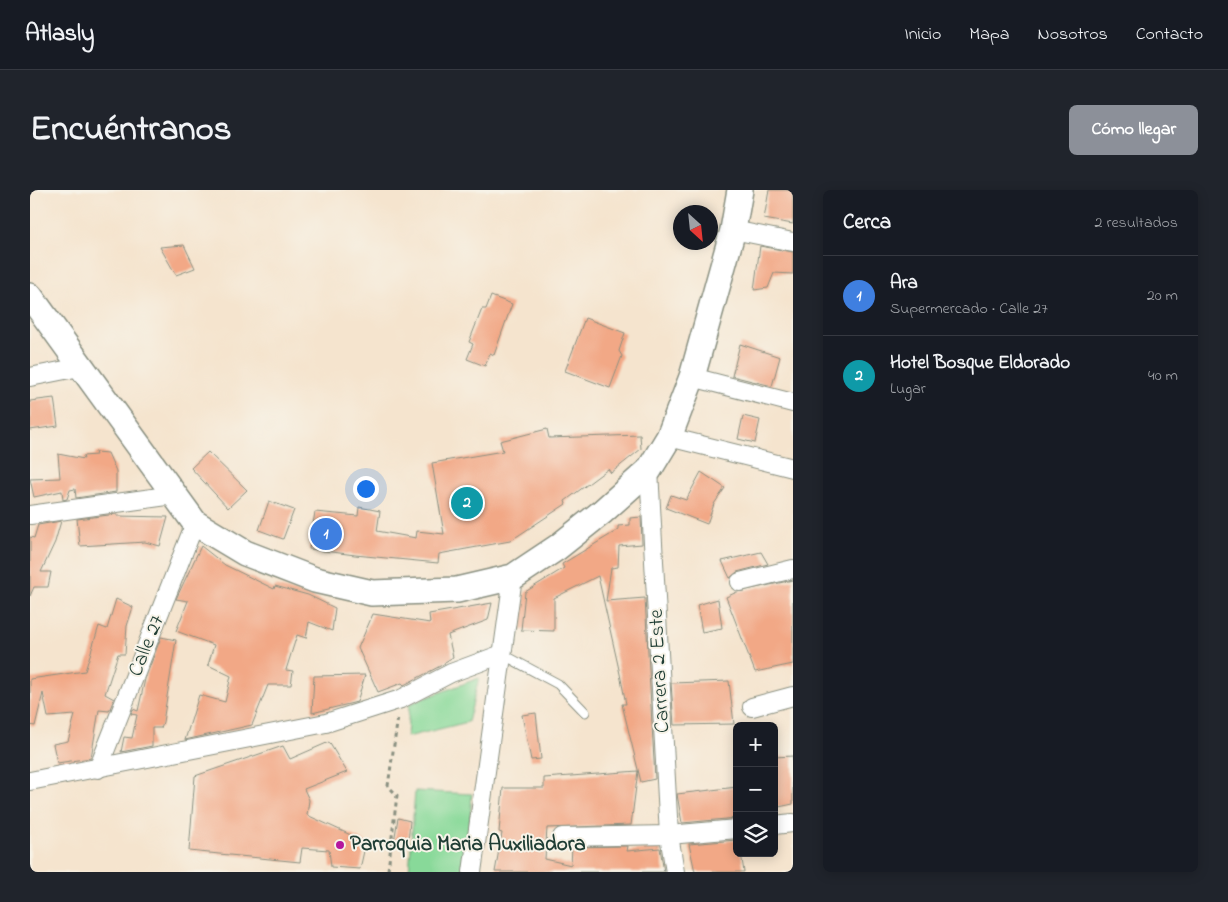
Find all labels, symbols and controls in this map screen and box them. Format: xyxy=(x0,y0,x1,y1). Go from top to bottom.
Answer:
text: Atlasly xyxy=(25,17,94,52)
text: Inicio xyxy=(904,22,941,48)
text: Mapa xyxy=(969,22,1010,48)
text: Nosotros xyxy=(1038,22,1108,48)
text: Contacto xyxy=(1136,22,1203,48)
text: Encuéntranos xyxy=(30,105,232,156)
button: Cómo llegar xyxy=(1069,105,1198,155)
north arrow xyxy=(673,205,718,250)
text: Cerca xyxy=(843,208,891,238)
text: 2 resultados xyxy=(1095,211,1178,235)
text: Ara xyxy=(890,270,918,297)
text: 1 xyxy=(856,284,862,308)
text: 20 m xyxy=(1147,284,1178,308)
text: Supermercado · Calle 27 xyxy=(890,297,1048,321)
text: Hotel Bosque Eldorado xyxy=(890,350,1070,377)
text: 2 xyxy=(855,364,863,388)
text: 40 m xyxy=(1148,364,1178,388)
text: Lugar xyxy=(890,377,926,401)
your location xyxy=(353,476,379,502)
pin: 2 xyxy=(451,484,483,522)
pin: 1 xyxy=(310,515,342,553)
street label: Carrera 2 Este xyxy=(642,608,678,734)
street label: Calle 27 xyxy=(121,611,173,681)
map controls xyxy=(733,722,778,857)
button: + xyxy=(733,722,778,767)
button: − xyxy=(733,767,778,812)
button: layers xyxy=(733,812,778,857)
place label: Parroquia Maria Auxiliadora xyxy=(350,830,586,860)
marker: Parroquia Maria Auxiliadora xyxy=(334,839,346,851)

